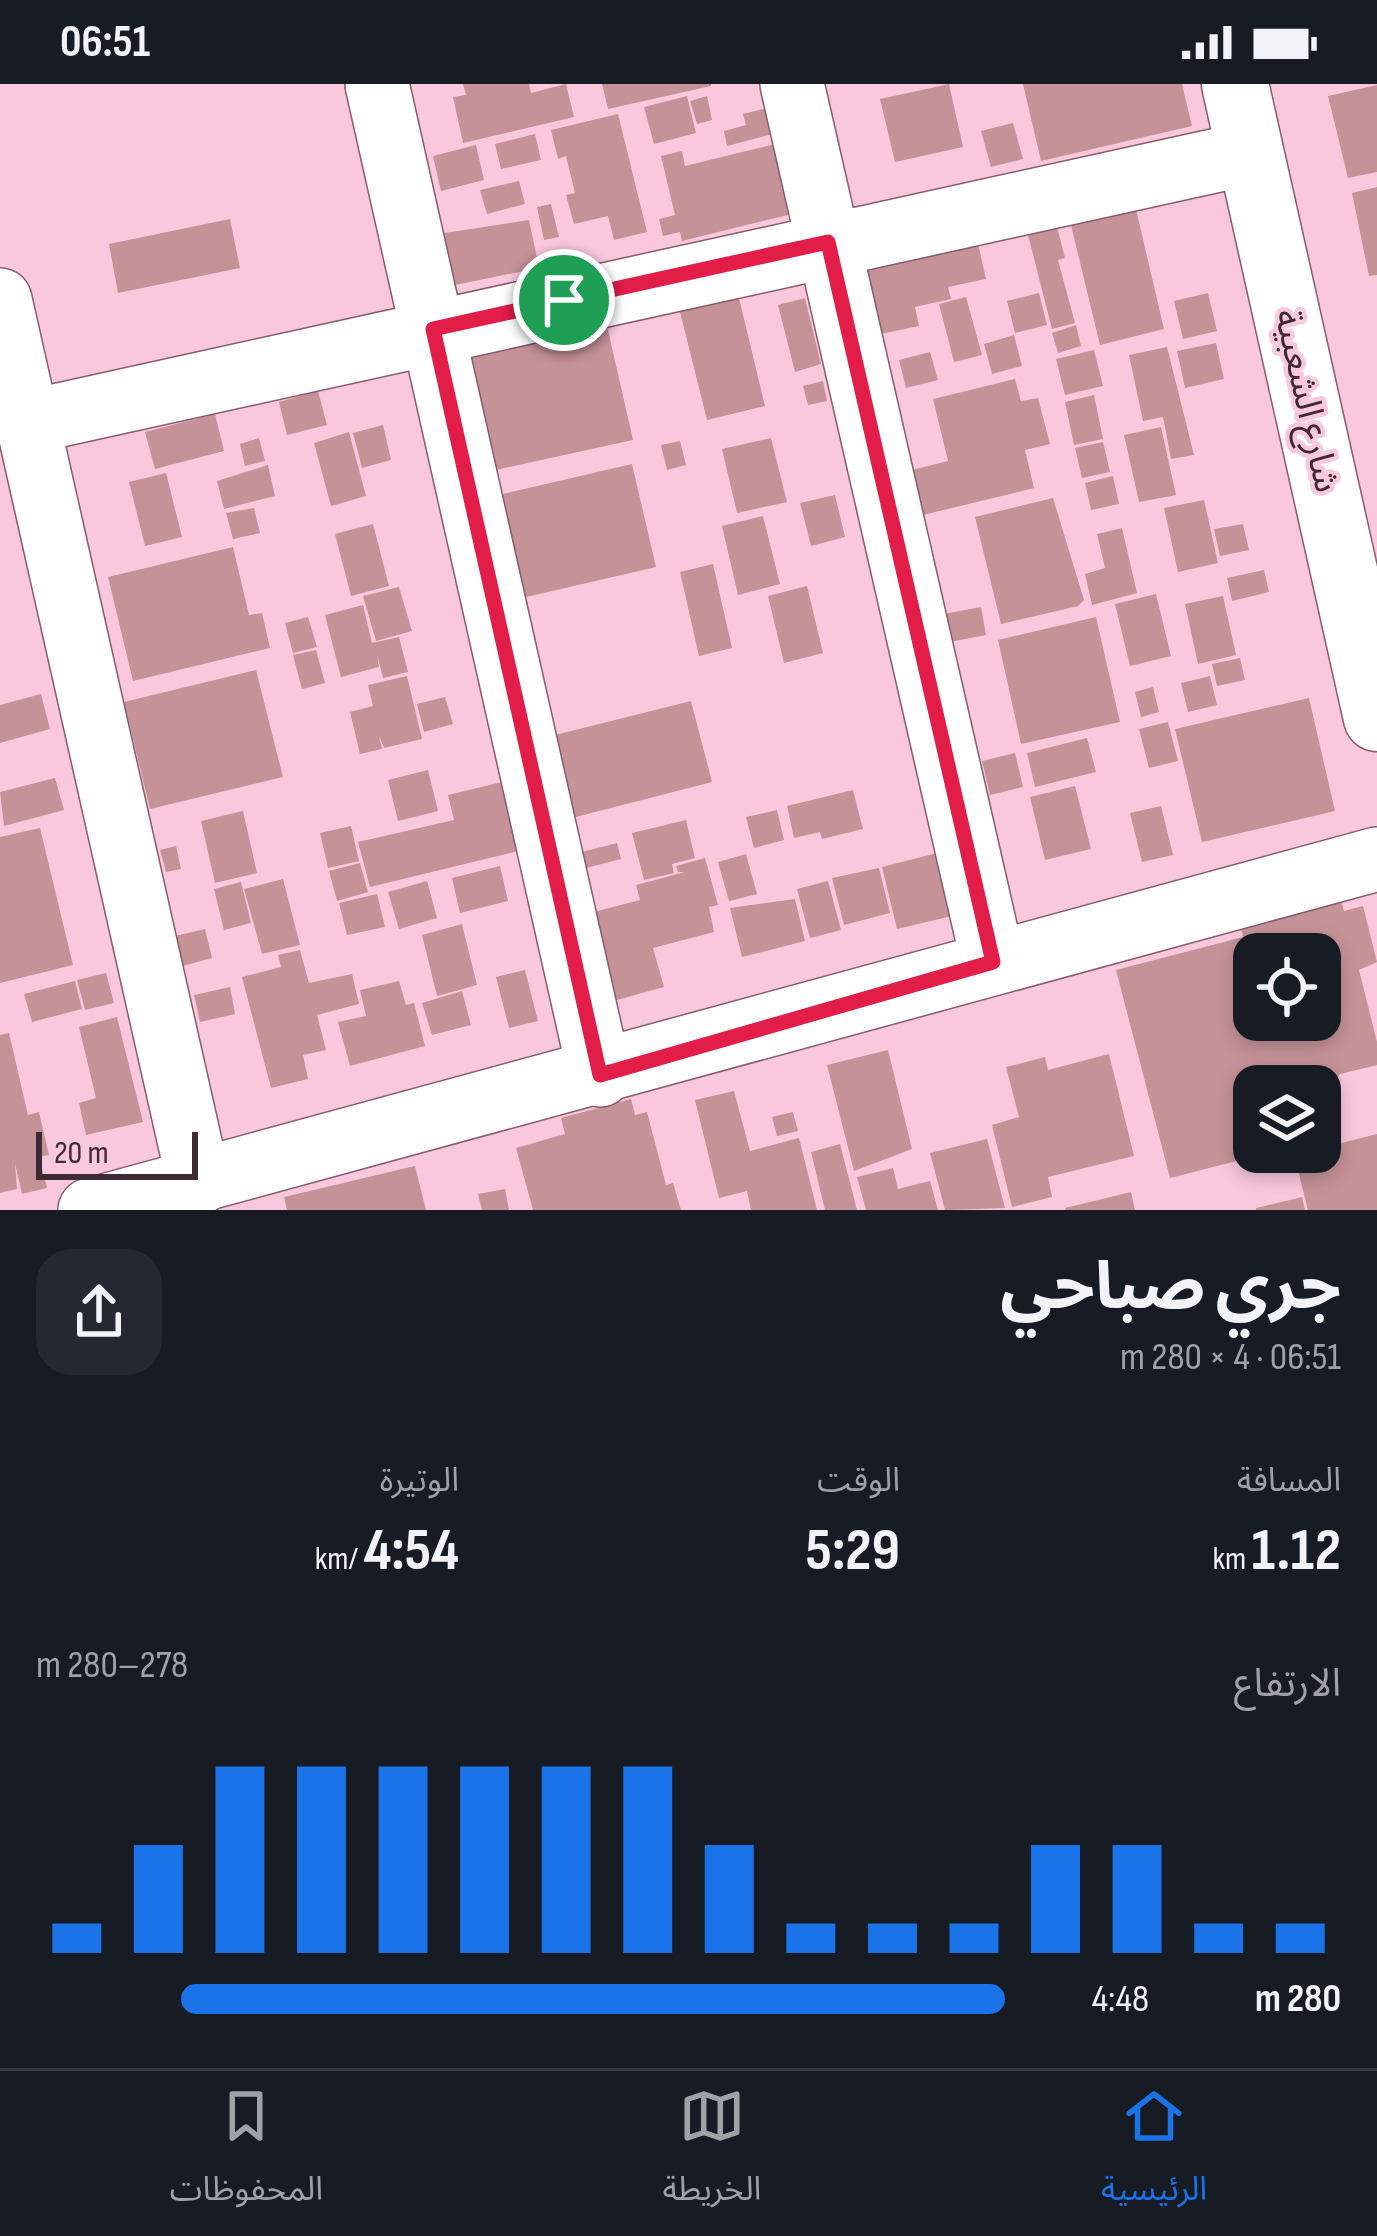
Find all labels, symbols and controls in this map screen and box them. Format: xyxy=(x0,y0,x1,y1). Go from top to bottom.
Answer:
text: 06:51 xyxy=(60,15,150,70)
pin xyxy=(513,249,615,351)
icon: arrive xyxy=(531,267,597,333)
street label: شارع الشعبية xyxy=(1261,305,1348,497)
map controls xyxy=(1233,933,1341,1173)
button: locate xyxy=(1233,933,1341,1041)
button: layers xyxy=(1233,1065,1341,1173)
scale bar xyxy=(36,1126,198,1179)
text: 20 m xyxy=(54,1133,109,1173)
button: share xyxy=(36,1249,162,1375)
text: جري صباحي xyxy=(1000,1249,1341,1328)
text: 06:51 · 4 × 280 m xyxy=(1120,1334,1341,1381)
text: الوتيرة xyxy=(380,1461,459,1501)
text: الوقت xyxy=(817,1461,900,1501)
text: المسافة xyxy=(1237,1461,1341,1501)
text: 4:54 xyxy=(363,1515,459,1587)
text: 5:29 xyxy=(806,1515,900,1587)
text: 1.12 xyxy=(1251,1515,1341,1587)
text: /km xyxy=(315,1539,363,1579)
text: km xyxy=(1212,1539,1251,1579)
text: 278–280 m xyxy=(36,1642,188,1689)
text: الارتفاع xyxy=(1234,1661,1341,1708)
text: 4:48 xyxy=(1092,1976,1149,2023)
text: 280 m xyxy=(1255,1976,1341,2023)
tab: المحفوظات xyxy=(170,2083,323,2224)
tab: الخريطة xyxy=(663,2083,761,2224)
tab: الرئيسية xyxy=(1101,2083,1207,2224)

